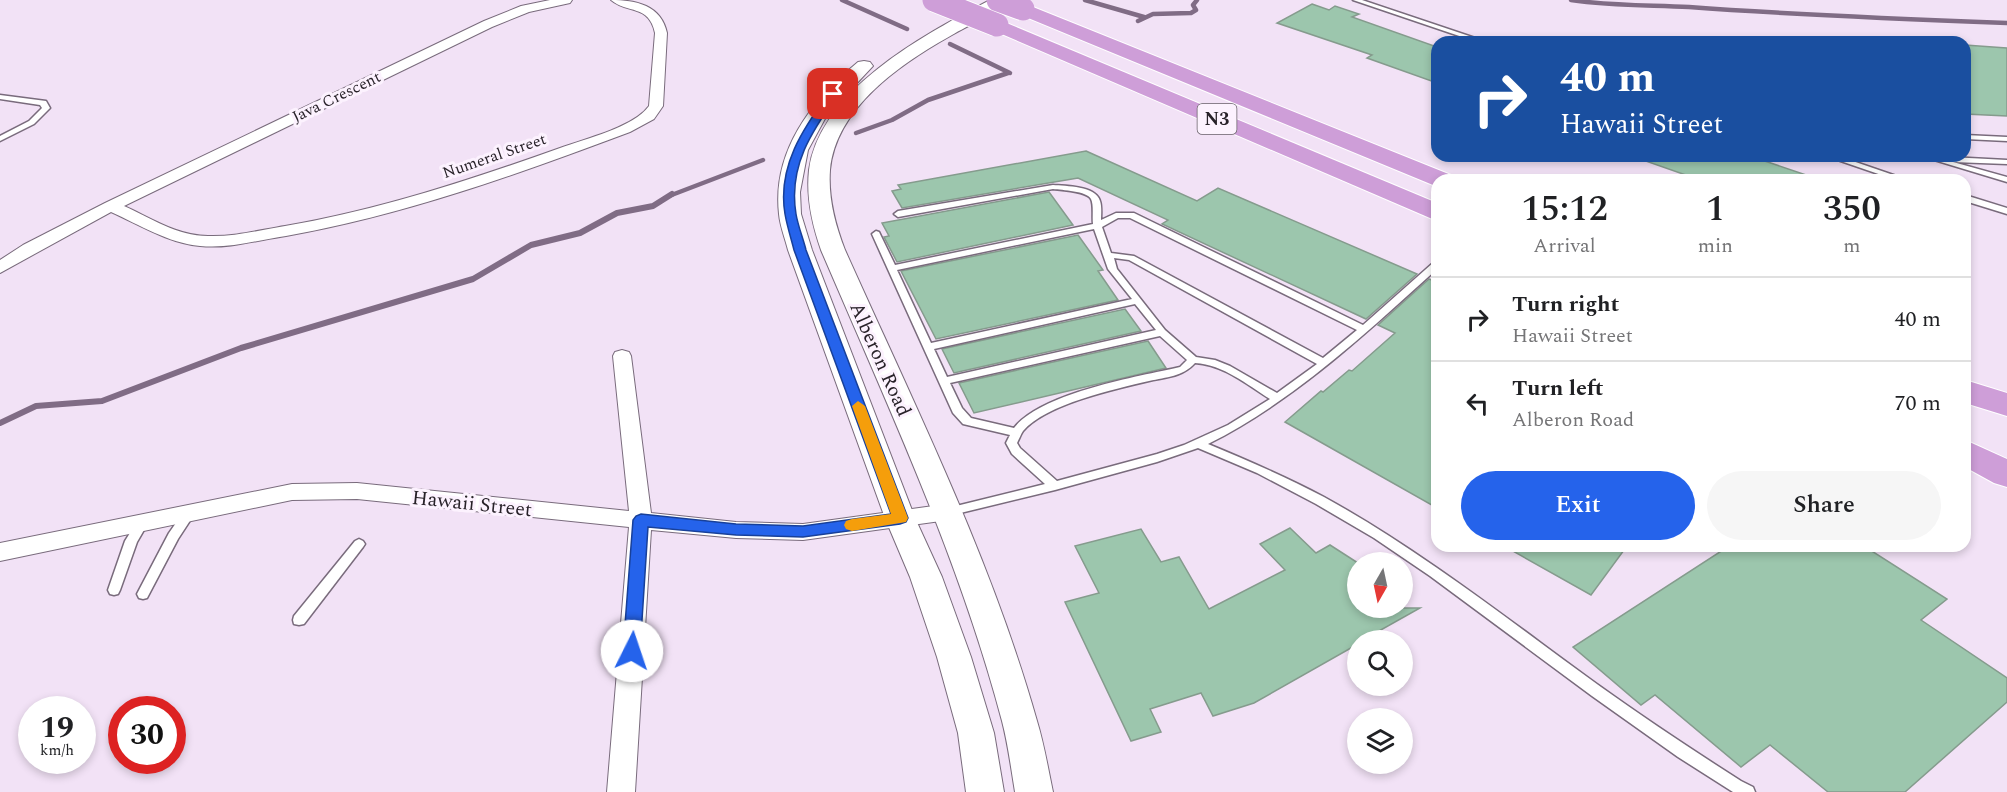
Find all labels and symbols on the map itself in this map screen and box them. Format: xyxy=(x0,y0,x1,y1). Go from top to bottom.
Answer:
street label: Java Crescent xyxy=(288,65,385,129)
pin xyxy=(807,68,858,119)
road number: N3 xyxy=(1198,104,1236,134)
street label: Numeral Street xyxy=(439,127,550,185)
street label: Alberon Road xyxy=(842,298,919,421)
street label: Hawaii Street xyxy=(410,483,534,525)
north arrow xyxy=(1347,552,1413,618)
position arrow xyxy=(600,619,664,683)
speed limit sign: 30 xyxy=(108,696,186,774)

